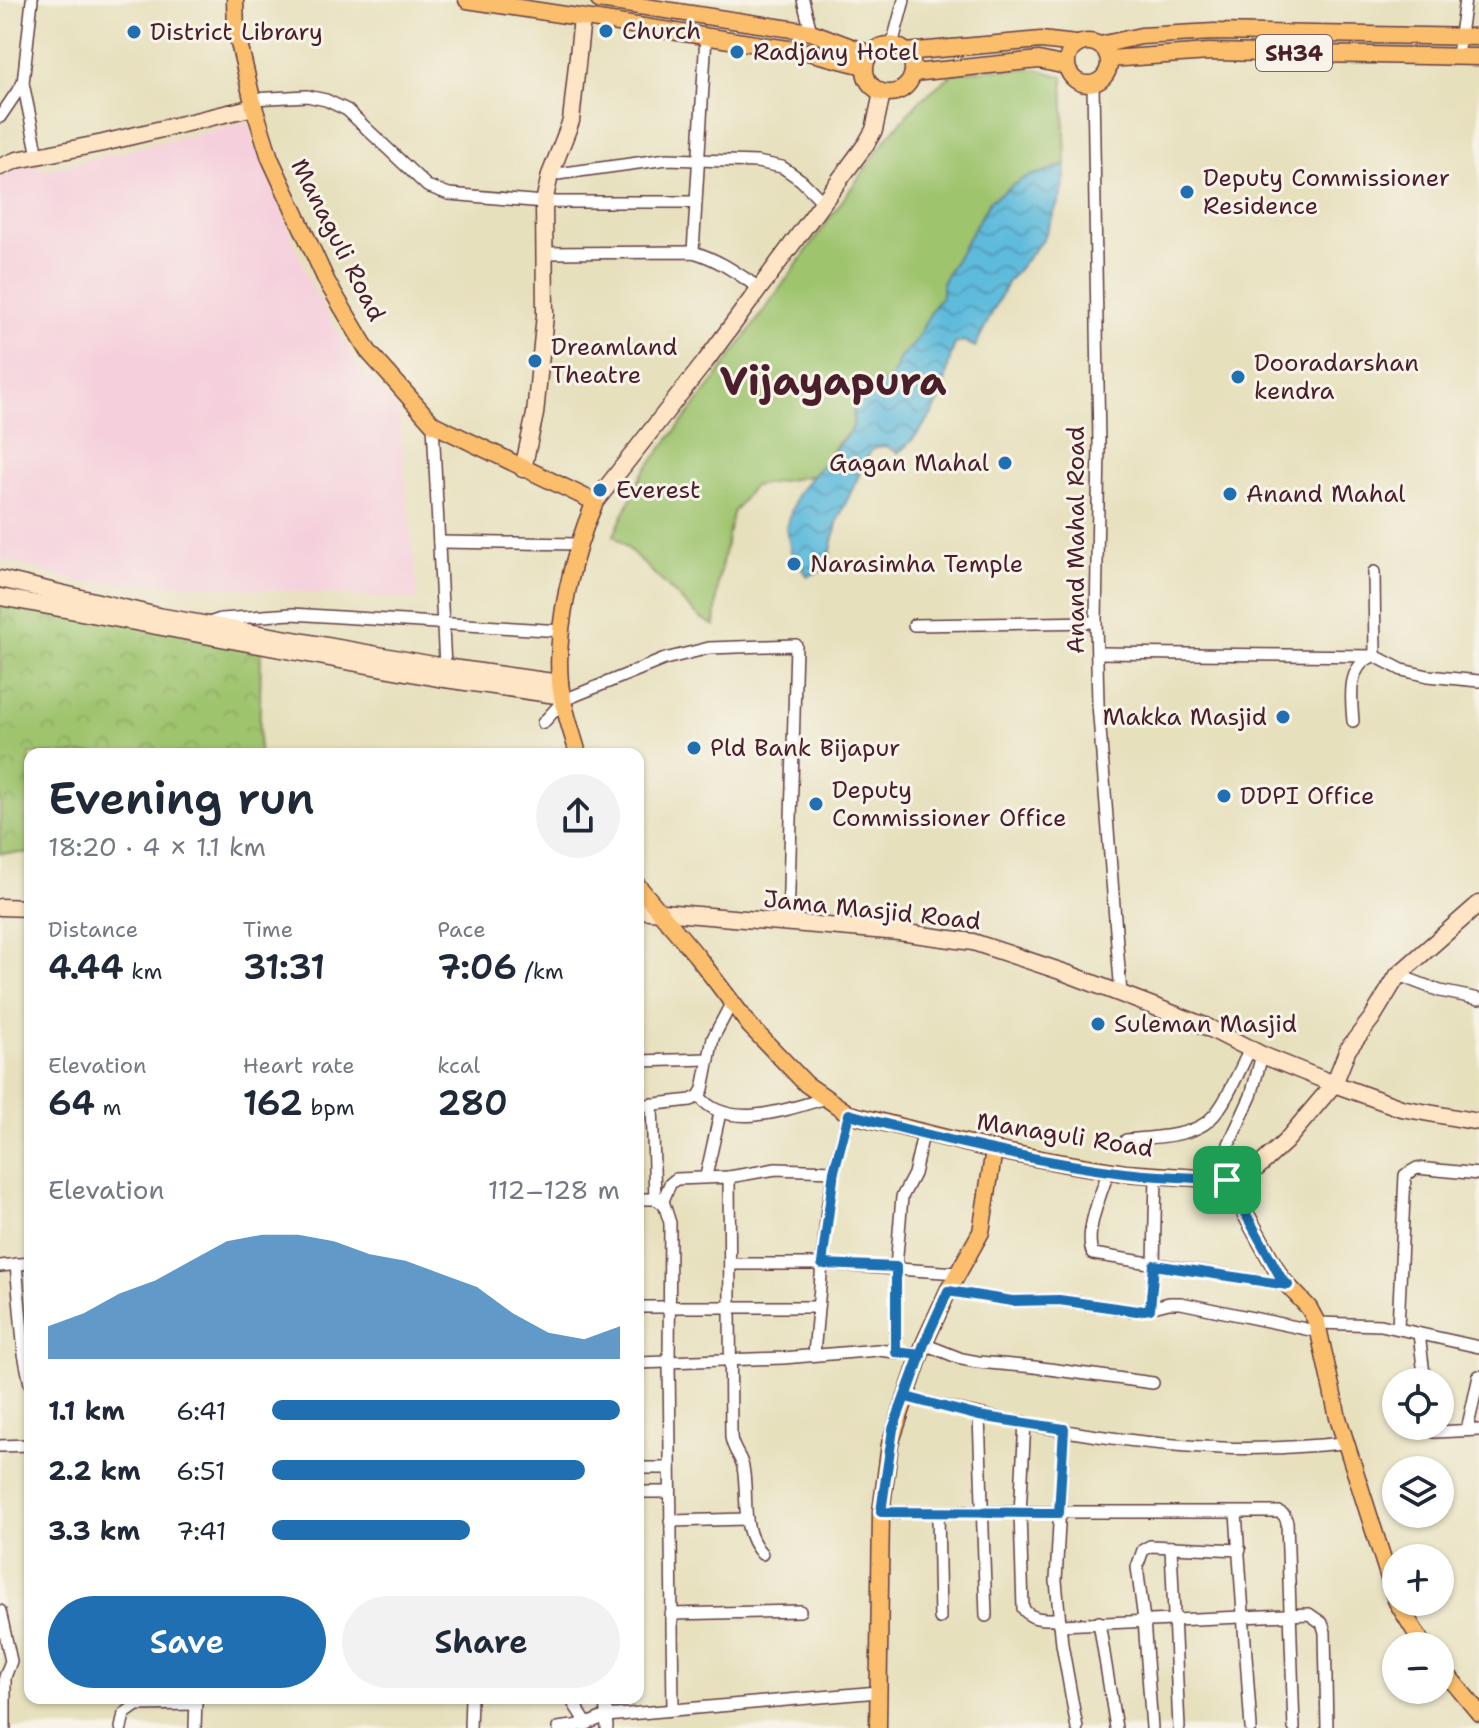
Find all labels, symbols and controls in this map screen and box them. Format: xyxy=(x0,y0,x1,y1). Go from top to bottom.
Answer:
place label: Church xyxy=(622,15,701,47)
place label: District Library xyxy=(150,16,323,48)
marker: Church xyxy=(597,22,615,40)
marker: District Library xyxy=(125,23,143,41)
road number: SH34 xyxy=(1256,35,1332,71)
place label: Radjany Hotel xyxy=(753,36,920,68)
marker: Radjany Hotel xyxy=(728,43,746,61)
street label: Managuli Road xyxy=(283,153,393,327)
place label: Deputy Commissioner Residence xyxy=(1203,162,1450,222)
marker: Deputy Commissioner Residence xyxy=(1178,183,1196,201)
place label: Dreamland Theatre xyxy=(551,331,678,391)
place label: Dooradarshan kendra xyxy=(1254,347,1419,407)
marker: Dreamland Theatre xyxy=(526,352,544,370)
district label: Vijayapura xyxy=(719,354,947,408)
marker: Dooradarshan kendra xyxy=(1229,368,1247,386)
street label: Anand Mahal Road xyxy=(1060,426,1092,654)
place label: Gagan Mahal xyxy=(829,447,990,479)
marker: Gagan Mahal xyxy=(996,454,1014,472)
place label: Everest xyxy=(616,474,701,506)
place label: Anand Mahal xyxy=(1246,478,1406,510)
marker: Everest xyxy=(591,481,609,499)
marker: Anand Mahal xyxy=(1221,485,1239,503)
place label: Narasimha Temple xyxy=(810,548,1023,580)
marker: Narasimha Temple xyxy=(785,555,803,573)
place label: Makka Masjid xyxy=(1102,701,1267,733)
marker: Makka Masjid xyxy=(1274,708,1292,726)
place label: Pld Bank Bijapur xyxy=(710,732,900,764)
marker: Pld Bank Bijapur xyxy=(685,739,703,757)
text: Evening run xyxy=(48,769,315,828)
button: share xyxy=(536,774,620,858)
place label: Deputy Commissioner Office xyxy=(832,774,1067,834)
place label: DDPI Office xyxy=(1240,780,1375,812)
marker: DDPI Office xyxy=(1215,787,1233,805)
marker: Deputy Commissioner Office xyxy=(807,795,825,813)
text: 18:20 · 4 × 1.1 km xyxy=(48,829,266,864)
street label: Jama Masjid Road xyxy=(762,883,982,937)
text: Distance xyxy=(48,915,138,944)
text: Time xyxy=(243,915,293,944)
text: Pace xyxy=(437,915,486,944)
text: 4.44 xyxy=(48,944,124,990)
text: 31:31 xyxy=(243,944,325,990)
text: 7:06 xyxy=(437,944,517,990)
text: km xyxy=(124,957,162,986)
text: /km xyxy=(517,957,564,986)
place label: Suleman Masjid xyxy=(1114,1008,1297,1040)
marker: Suleman Masjid xyxy=(1089,1015,1107,1033)
text: Elevation xyxy=(48,1051,146,1080)
text: Heart rate xyxy=(243,1051,355,1080)
text: kcal xyxy=(437,1051,480,1080)
text: 64 xyxy=(48,1080,95,1126)
text: 162 xyxy=(243,1080,303,1126)
text: 280 xyxy=(437,1080,508,1126)
text: m xyxy=(95,1093,122,1122)
text: bpm xyxy=(303,1093,355,1122)
street label: Managuli Road xyxy=(975,1105,1155,1165)
pin xyxy=(1193,1146,1261,1214)
icon: arrive xyxy=(1205,1158,1249,1202)
text: Elevation xyxy=(48,1172,164,1207)
text: 112–128 m xyxy=(488,1172,620,1207)
map controls xyxy=(1382,1368,1454,1704)
button: locate xyxy=(1382,1368,1454,1440)
text: 1.1 km xyxy=(48,1393,125,1428)
text: 6:41 xyxy=(176,1393,227,1428)
text: 2.2 km xyxy=(48,1453,141,1488)
text: 6:51 xyxy=(176,1453,226,1488)
button: layers xyxy=(1382,1456,1454,1528)
text: 3.3 km xyxy=(48,1513,140,1548)
text: 7:41 xyxy=(176,1513,227,1548)
button: + xyxy=(1382,1544,1454,1616)
button: Save xyxy=(48,1596,326,1688)
button: Share xyxy=(342,1596,620,1688)
button: − xyxy=(1382,1632,1454,1704)

